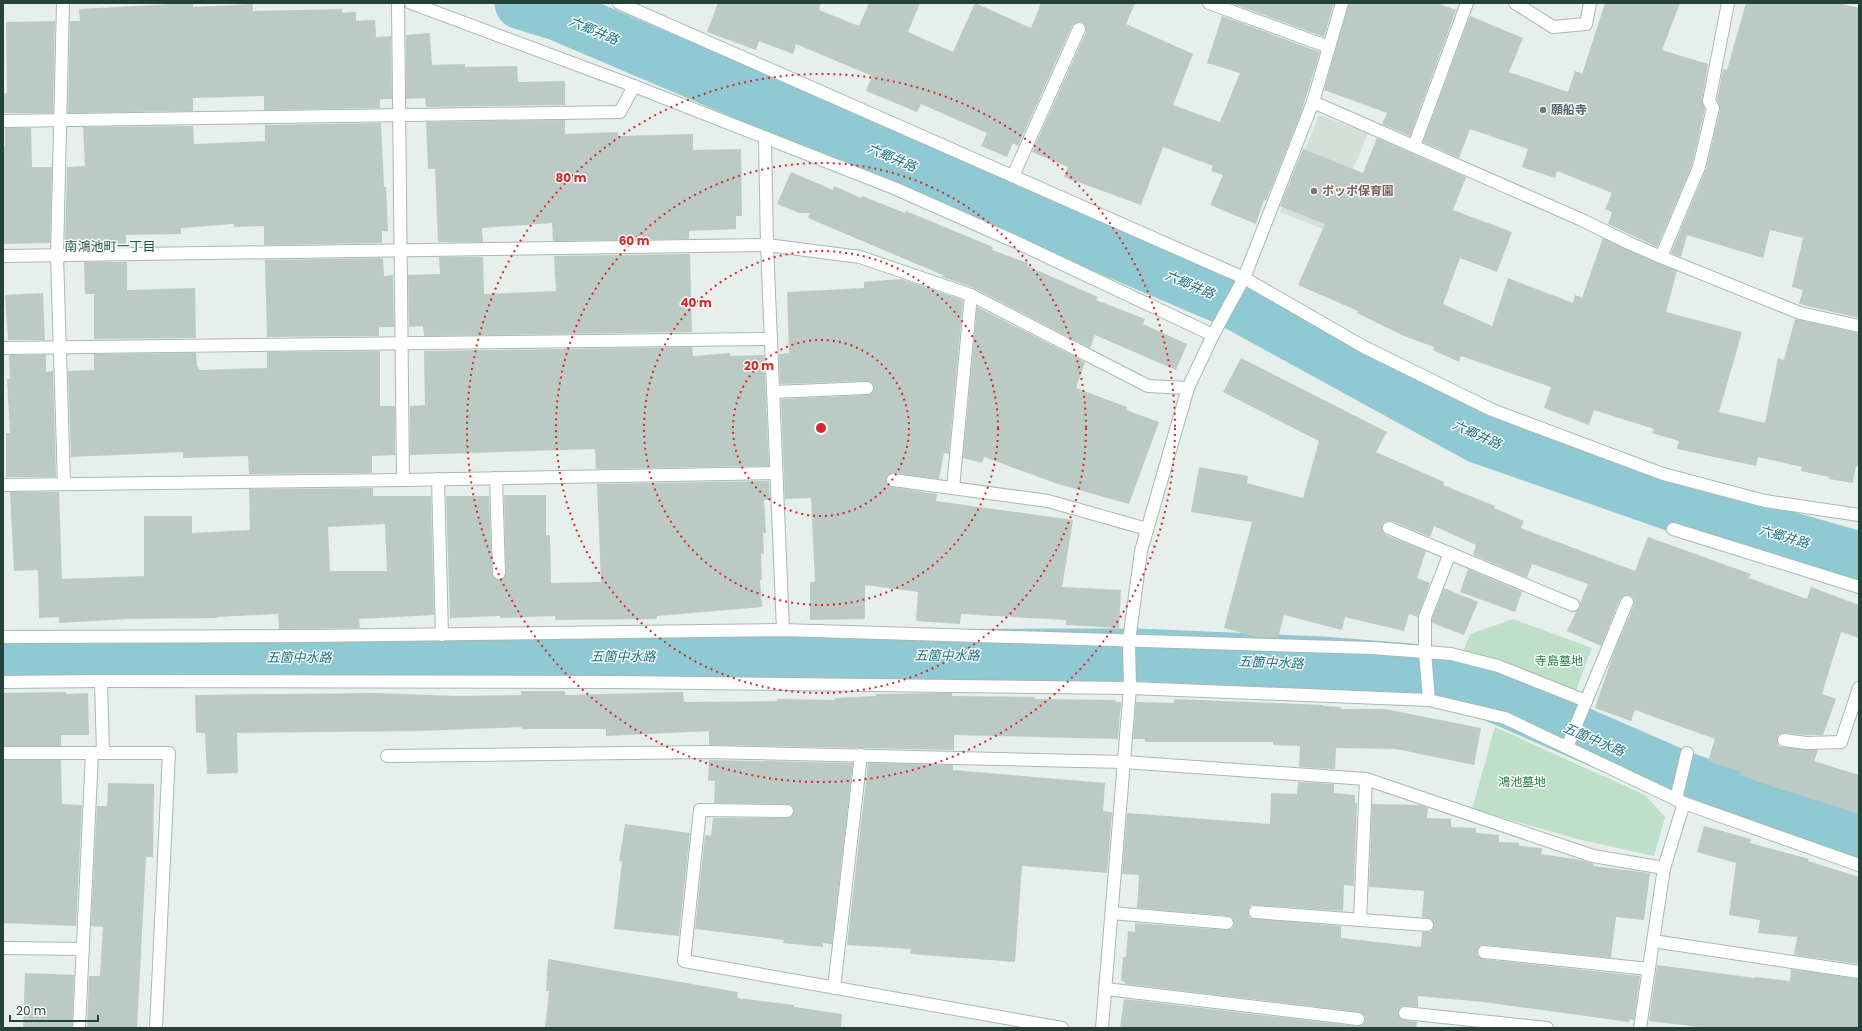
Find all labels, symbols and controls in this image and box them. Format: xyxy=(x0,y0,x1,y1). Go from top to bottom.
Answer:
water label: 六郷井路 xyxy=(566,12,622,50)
place label: 願船寺 xyxy=(1551,101,1587,118)
marker: 願船寺 xyxy=(1538,105,1548,115)
water label: 六郷井路 xyxy=(864,139,920,177)
text: 80 m xyxy=(556,169,587,186)
place label: ポッポ保育園 xyxy=(1322,182,1394,199)
marker: ポッポ保育園 xyxy=(1309,186,1319,196)
text: 60 m xyxy=(619,232,650,249)
district label: 南鴻池町一丁目 xyxy=(64,237,156,256)
water label: 六郷井路 xyxy=(1162,266,1218,304)
text: 40 m xyxy=(680,294,712,311)
text: 20 m xyxy=(744,357,774,374)
water label: 六郷井路 xyxy=(1449,415,1505,454)
centre of rings xyxy=(814,421,828,435)
water label: 六郷井路 xyxy=(1756,520,1812,553)
water label: 五箇中水路 xyxy=(914,646,980,665)
water label: 五箇中水路 xyxy=(590,647,656,666)
water label: 五箇中水路 xyxy=(266,648,332,667)
water label: 五箇中水路 xyxy=(1238,652,1305,673)
park label: 寺島墓地 xyxy=(1535,652,1583,669)
water label: 五箇中水路 xyxy=(1560,718,1628,761)
park label: 鴻池墓地 xyxy=(1498,773,1546,790)
scale bar xyxy=(10,997,98,1023)
text: 20 m xyxy=(16,1002,46,1019)

